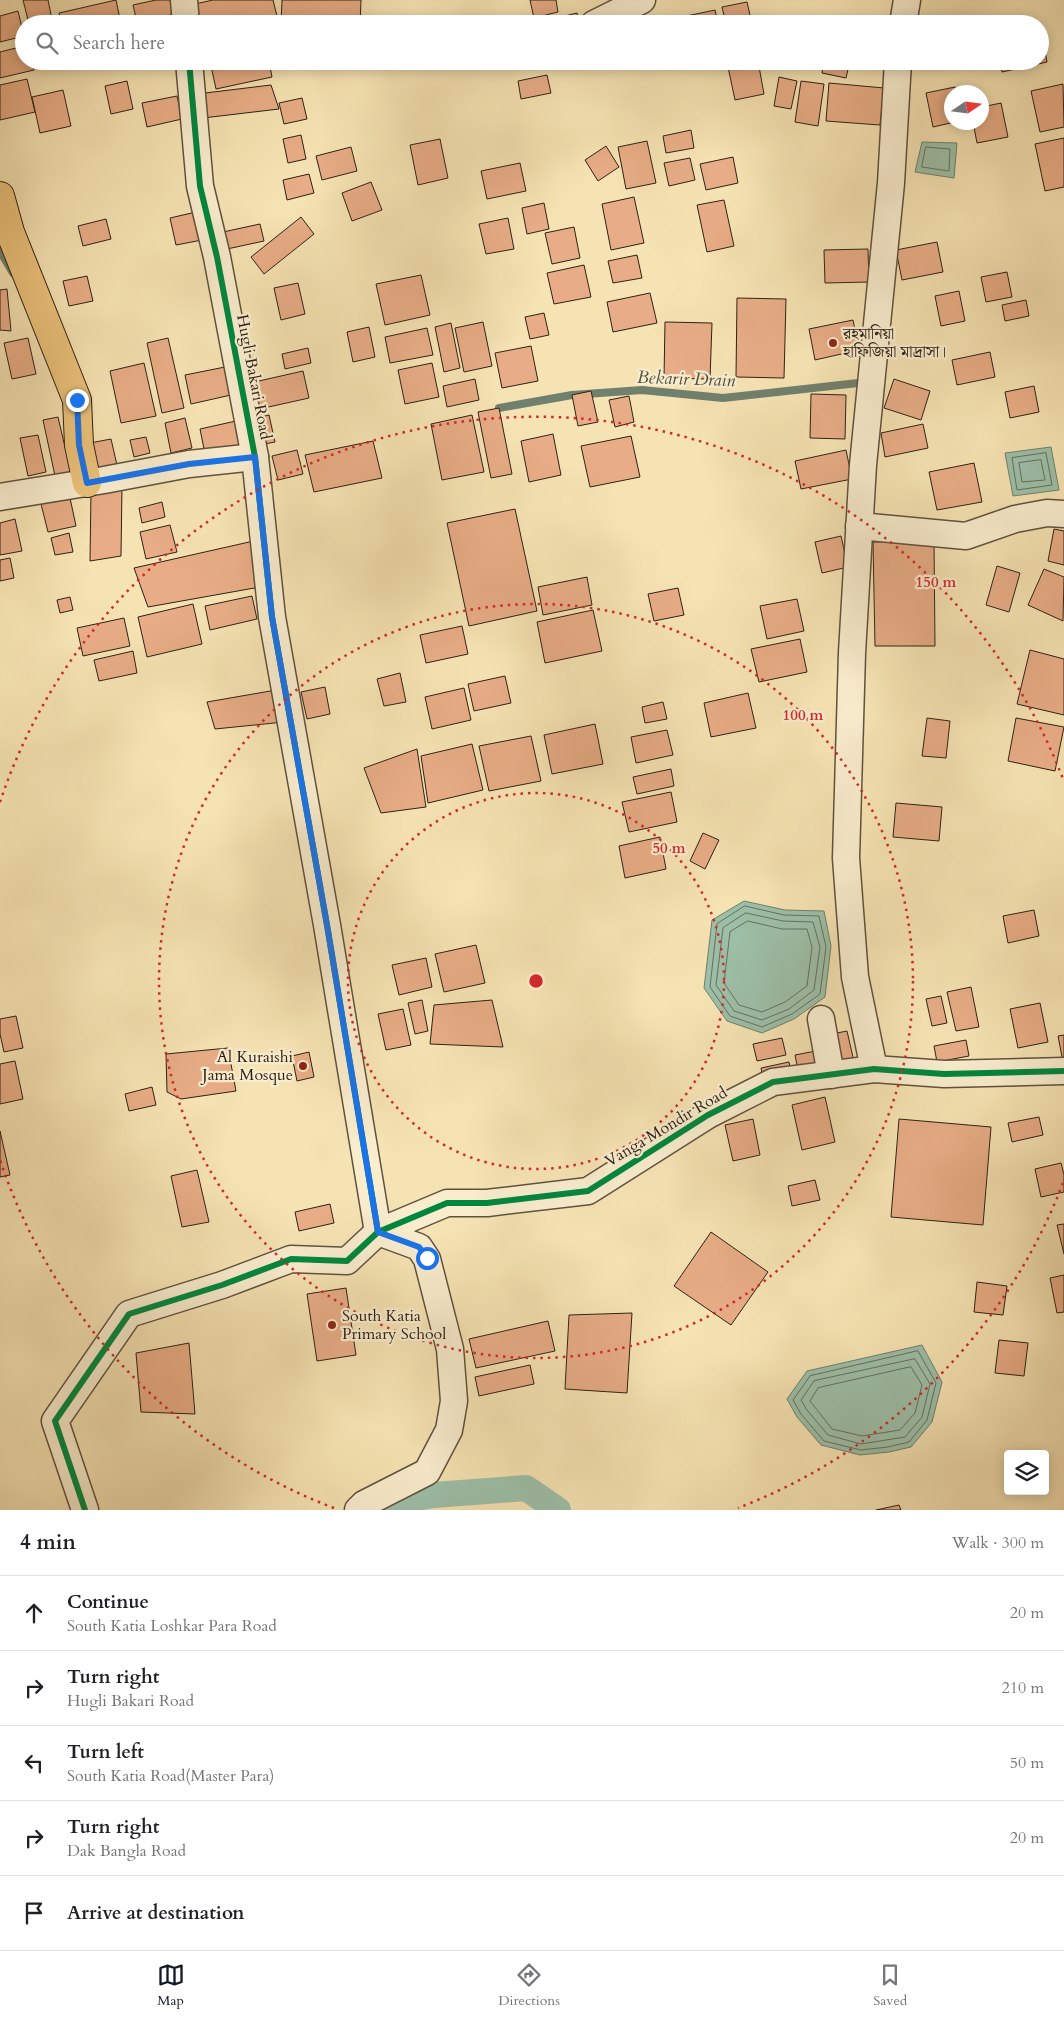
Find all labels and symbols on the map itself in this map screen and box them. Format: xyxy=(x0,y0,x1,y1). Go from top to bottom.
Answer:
north arrow xyxy=(944,85,989,130)
street label: Hugli Bakari Road xyxy=(231,313,277,442)
place label: রহমানিয়া হাফিজিয়া মাদ্রাসা। xyxy=(842,323,947,363)
marker: রহমানিয়া হাফিজিয়া মাদ্রাসা। xyxy=(827,337,839,349)
water label: Bekarir Drain xyxy=(636,365,736,393)
route end xyxy=(66,389,89,412)
text: 150 m xyxy=(916,572,957,592)
text: 100 m xyxy=(783,705,824,725)
text: 50 m xyxy=(652,838,686,858)
centre of rings xyxy=(527,972,545,990)
place label: Al Kuraishi Jama Mosque xyxy=(200,1046,293,1086)
marker: Al Kuraishi Jama Mosque xyxy=(297,1060,309,1072)
street label: Vanga Mondir Road xyxy=(601,1082,732,1172)
route start xyxy=(416,1247,439,1270)
place label: South Katia Primary School xyxy=(342,1305,446,1345)
marker: South Katia Primary School xyxy=(326,1319,338,1331)

